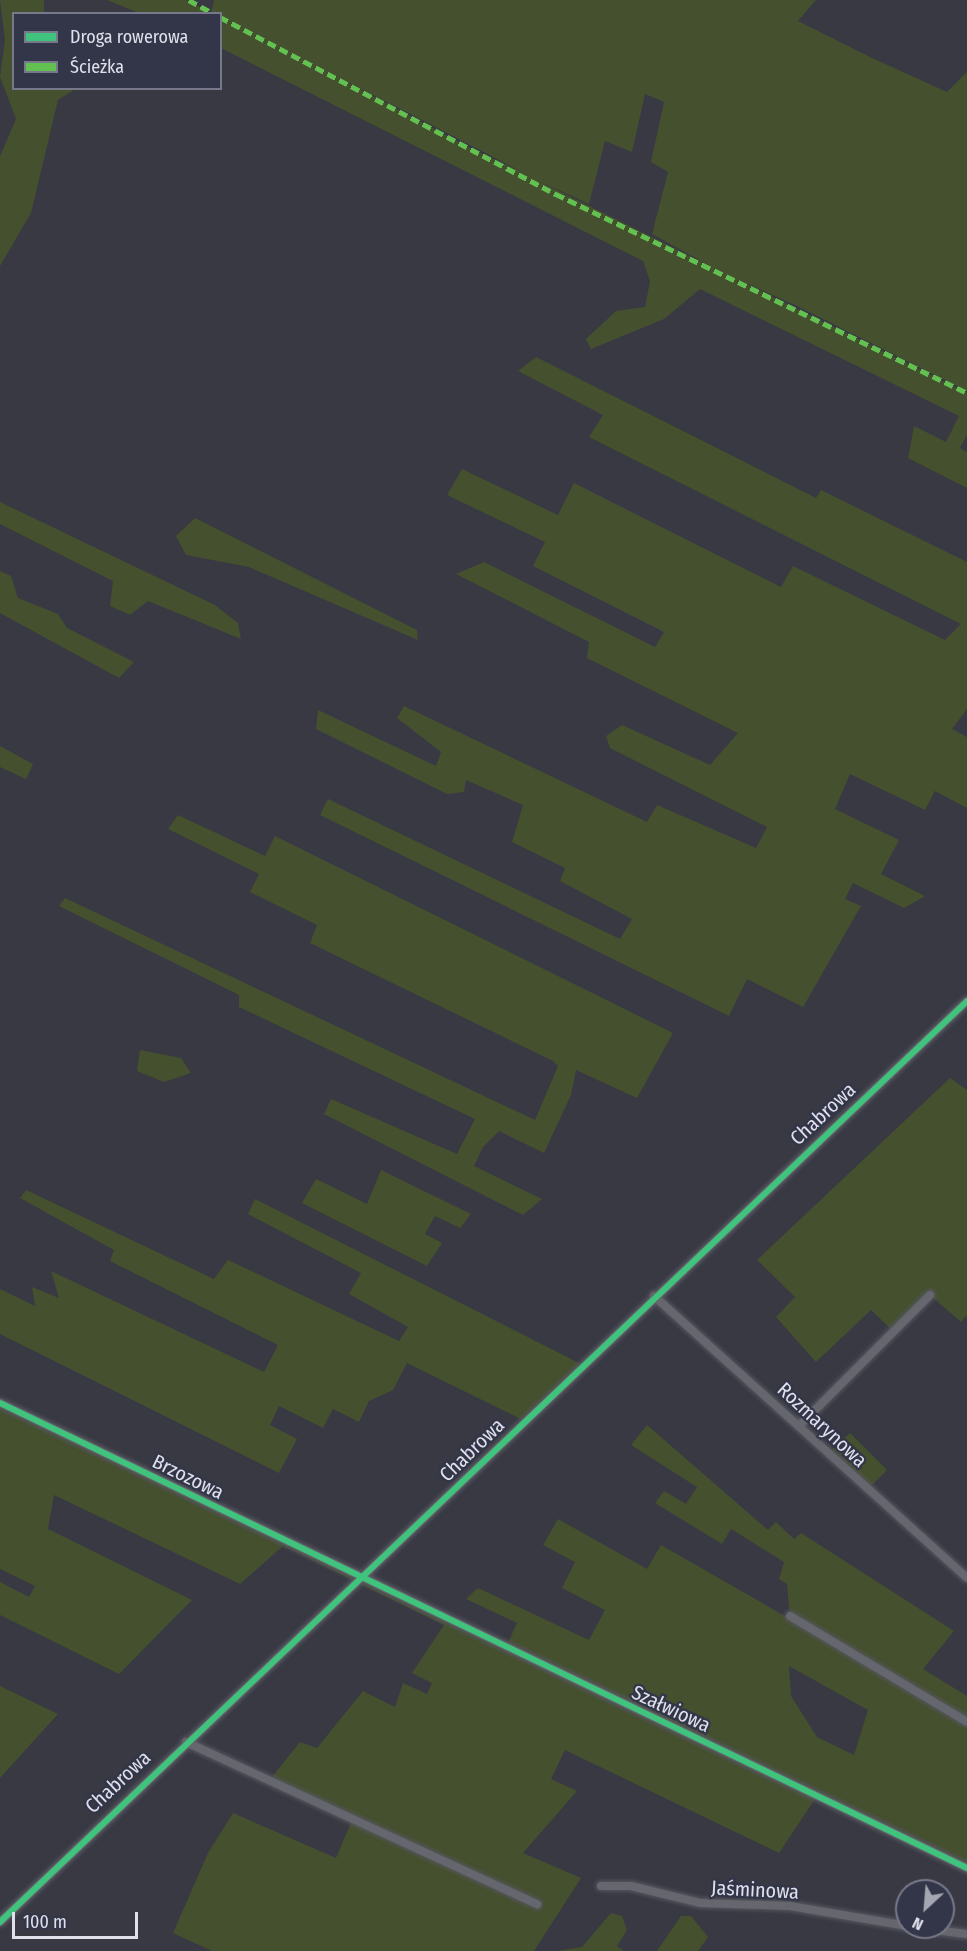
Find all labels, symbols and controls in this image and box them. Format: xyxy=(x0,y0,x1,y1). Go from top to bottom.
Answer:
legend xyxy=(12,12,222,90)
text: Droga rowerowa xyxy=(70,26,188,48)
text: Ścieżka xyxy=(70,56,124,78)
street label: Chabrowa xyxy=(785,1078,861,1150)
street label: Rozmarynowa xyxy=(772,1377,872,1473)
street label: Chabrowa xyxy=(435,1413,509,1487)
street label: Brzozowa xyxy=(148,1449,228,1505)
street label: Szałwiowa xyxy=(628,1680,714,1738)
street label: Chabrowa xyxy=(80,1746,156,1818)
street label: Jaśminowa xyxy=(711,1876,799,1904)
north arrow xyxy=(895,1879,955,1939)
scale bar xyxy=(15,1900,141,1938)
text: 100 m xyxy=(23,1911,67,1933)
text: N xyxy=(909,1913,926,1934)

